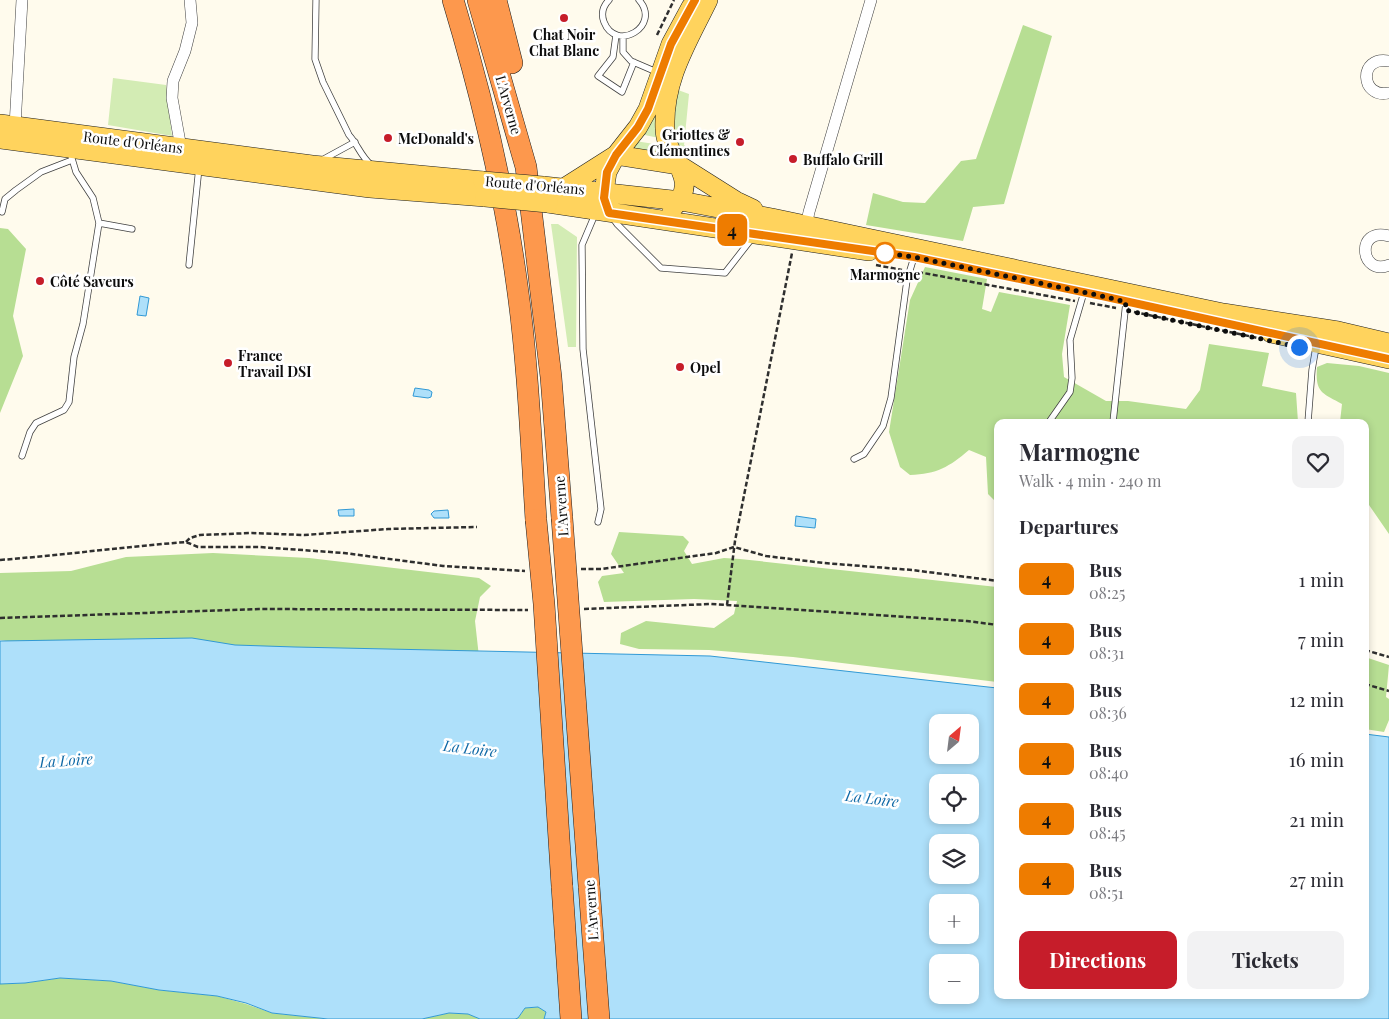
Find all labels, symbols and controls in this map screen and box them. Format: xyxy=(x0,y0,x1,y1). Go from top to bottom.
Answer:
marker: Chat Noir Chat Blanc xyxy=(558,12,570,24)
place label: Chat Noir Chat Blanc xyxy=(529,25,599,60)
street label: L'Arverne xyxy=(492,73,526,137)
place label: Griottes & Clémentines xyxy=(649,125,730,160)
street label: Route d'Orléans xyxy=(82,126,184,158)
place label: McDonald's xyxy=(398,129,474,148)
marker: McDonald's xyxy=(382,132,394,144)
marker: Griottes & Clémentines xyxy=(734,136,746,148)
place label: Buffalo Grill xyxy=(803,150,884,169)
marker: Buffalo Grill xyxy=(787,153,799,165)
street label: Route d'Orléans xyxy=(484,171,586,199)
line badge: 4 xyxy=(716,214,748,246)
text: 4 xyxy=(727,218,737,242)
marker: Marmogne xyxy=(874,242,896,264)
place label: Marmogne xyxy=(850,265,920,284)
place label: Côté Saveurs xyxy=(50,272,134,291)
marker: Côté Saveurs xyxy=(34,275,46,287)
your location xyxy=(1287,335,1312,360)
place label: France Travail DSI xyxy=(238,346,312,381)
marker: France Travail DSI xyxy=(222,357,234,369)
place label: Opel xyxy=(690,358,722,377)
marker: Opel xyxy=(674,361,686,373)
text: Marmogne xyxy=(1019,435,1140,467)
button: heart xyxy=(1292,436,1344,488)
text: Walk · 4 min · 240 m xyxy=(1019,470,1162,491)
street label: L'Arverne xyxy=(549,475,573,537)
text: Departures xyxy=(1019,513,1119,539)
text: Bus xyxy=(1089,556,1122,582)
text: 1 min xyxy=(1298,566,1344,592)
text: 4 xyxy=(1042,567,1051,591)
text: 08:25 xyxy=(1089,582,1125,603)
text: Bus xyxy=(1089,616,1122,642)
text: 7 min xyxy=(1298,626,1344,652)
text: 4 xyxy=(1042,627,1051,651)
text: 08:31 xyxy=(1089,642,1124,663)
text: Bus xyxy=(1089,676,1122,702)
text: 12 min xyxy=(1289,686,1344,712)
text: 4 xyxy=(1042,687,1051,711)
text: 08:36 xyxy=(1089,702,1127,723)
north arrow xyxy=(929,714,979,764)
map controls xyxy=(929,714,979,1004)
water label: La Loire xyxy=(441,735,498,761)
text: Bus xyxy=(1089,736,1122,762)
text: 16 min xyxy=(1289,746,1344,772)
text: 4 xyxy=(1042,747,1051,771)
water label: La Loire xyxy=(38,748,94,772)
text: 08:40 xyxy=(1089,762,1129,783)
button: locate xyxy=(929,774,979,824)
water label: La Loire xyxy=(843,785,900,811)
text: Bus xyxy=(1089,796,1122,822)
text: 21 min xyxy=(1289,806,1344,832)
text: 4 xyxy=(1042,807,1051,831)
text: 08:45 xyxy=(1089,822,1126,843)
button: layers xyxy=(929,834,979,884)
text: Bus xyxy=(1089,856,1122,882)
text: 27 min xyxy=(1289,866,1344,892)
text: 4 xyxy=(1042,867,1051,891)
street label: L'Arverne xyxy=(579,879,603,941)
text: 08:51 xyxy=(1089,882,1124,903)
button: + xyxy=(929,894,979,944)
button: Directions xyxy=(1019,931,1177,989)
button: Tickets xyxy=(1187,931,1344,989)
button: − xyxy=(929,954,979,1004)

